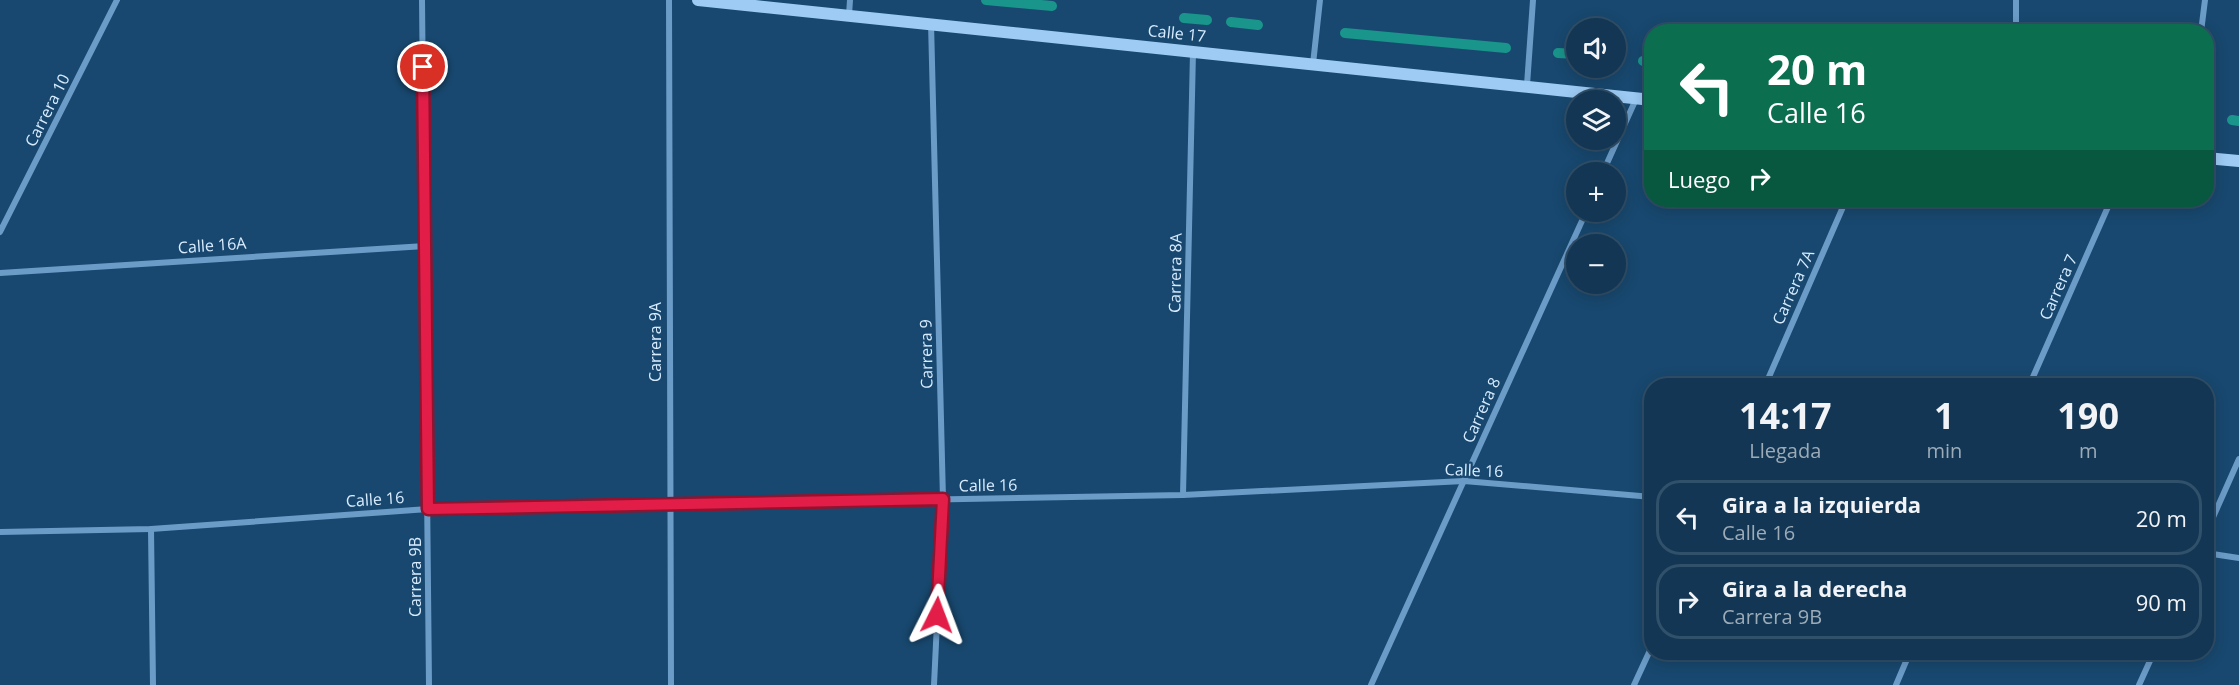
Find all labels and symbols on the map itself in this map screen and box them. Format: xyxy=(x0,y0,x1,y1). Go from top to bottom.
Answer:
street label: Calle 17 xyxy=(1147,19,1207,47)
pin xyxy=(397,41,448,92)
street label: Carrera 10 xyxy=(19,70,75,150)
street label: Calle 16A xyxy=(177,232,248,258)
street label: Carrera 8A xyxy=(1163,232,1187,313)
street label: Carrera 7A xyxy=(1767,245,1820,328)
street label: Carrera 7 xyxy=(2034,251,2082,323)
street label: Carrera 9A xyxy=(644,301,666,382)
street label: Carrera 9 xyxy=(914,319,938,389)
street label: Carrera 8 xyxy=(1457,374,1505,446)
street label: Calle 16 xyxy=(1444,458,1504,482)
street label: Calle 16 xyxy=(959,473,1017,497)
street label: Calle 16 xyxy=(345,486,405,512)
street label: Carrera 9B xyxy=(404,537,426,617)
position arrow xyxy=(905,583,969,647)

